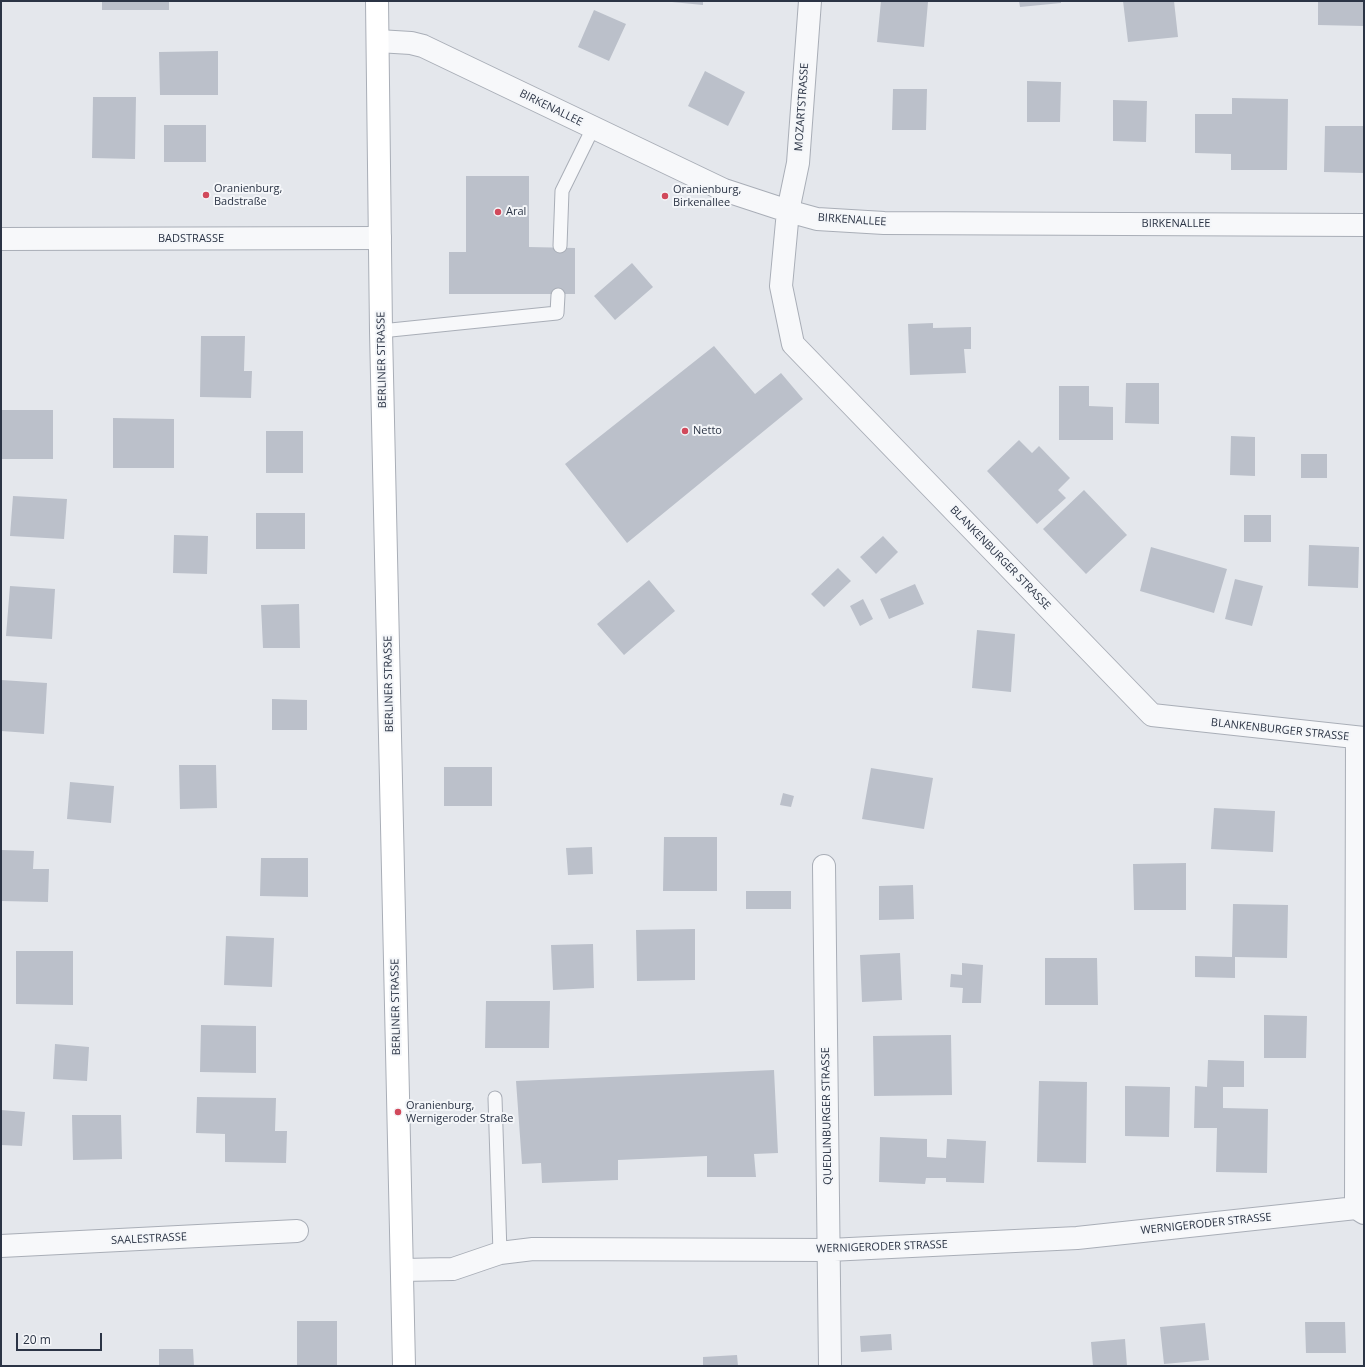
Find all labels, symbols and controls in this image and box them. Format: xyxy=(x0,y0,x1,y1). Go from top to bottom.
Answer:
street label: MOZARTSTRASSE xyxy=(792,62,812,152)
street label: BIRKENALLEE xyxy=(517,87,585,129)
place label: Oranienburg, Badstraße xyxy=(214,182,282,208)
place label: Oranienburg, Birkenallee xyxy=(673,183,741,209)
marker: Oranienburg, Badstraße xyxy=(201,190,211,200)
marker: Oranienburg, Birkenallee xyxy=(660,191,670,201)
place label: Aral xyxy=(506,205,526,219)
marker: Aral xyxy=(493,207,503,217)
street label: BIRKENALLEE xyxy=(817,211,887,229)
street label: BIRKENALLEE xyxy=(1142,217,1210,231)
street label: BADSTRASSE xyxy=(158,232,224,246)
street label: BERLINER STRASSE xyxy=(375,311,389,409)
place label: Netto xyxy=(693,424,722,438)
marker: Netto xyxy=(680,426,690,436)
street label: BLANKENBURGER STRASSE xyxy=(947,503,1053,613)
street label: BERLINER STRASSE xyxy=(382,635,396,733)
street label: BLANKENBURGER STRASSE xyxy=(1210,716,1350,744)
street label: BERLINER STRASSE xyxy=(389,958,403,1056)
street label: QUEDLINBURGER STRASSE xyxy=(819,1047,835,1185)
place label: Oranienburg, Wernigeroder Straße xyxy=(406,1099,513,1125)
marker: Oranienburg, Wernigeroder Straße xyxy=(393,1107,403,1117)
street label: WERNIGERODER STRASSE xyxy=(1140,1211,1272,1237)
street label: SAALESTRASSE xyxy=(111,1230,187,1248)
street label: WERNIGERODER STRASSE xyxy=(816,1238,948,1256)
scale bar xyxy=(18,1325,104,1351)
text: 20 m xyxy=(23,1331,51,1348)

